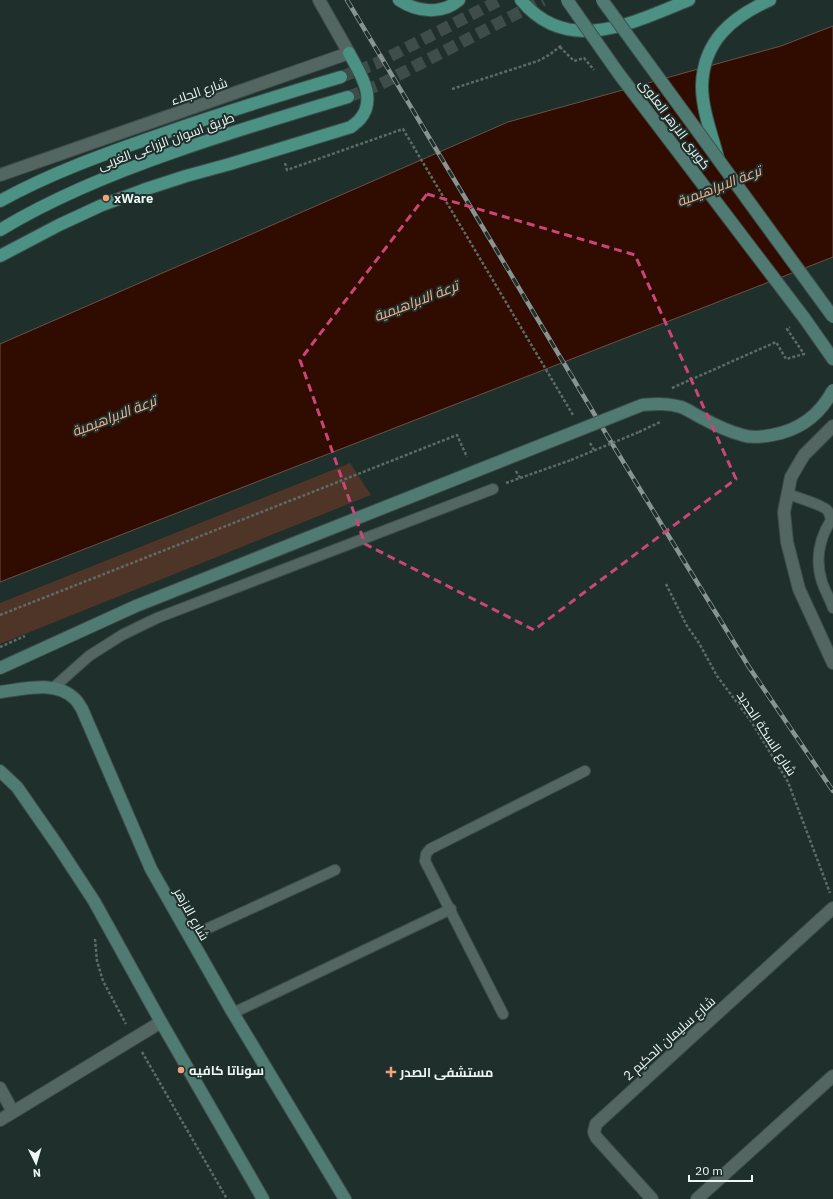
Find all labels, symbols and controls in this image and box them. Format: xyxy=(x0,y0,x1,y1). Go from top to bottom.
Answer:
street label: شارع الجلاء xyxy=(169,74,230,109)
street label: كوبرى الازهر العلوى xyxy=(635,76,714,173)
street label: طريق اسوان الزراعى الغربى xyxy=(96,109,237,174)
water label: ترعة الابراهيمية xyxy=(674,161,766,210)
place label: xWare xyxy=(114,190,153,207)
marker: xWare xyxy=(101,193,111,203)
water label: ترعة الابراهيمية xyxy=(371,276,463,325)
water label: ترعة الابراهيمية xyxy=(69,391,161,440)
street label: شارع السكة الحديد xyxy=(733,688,800,779)
street label: شارع الازهر xyxy=(170,884,213,944)
street label: شارع سليمان الحكيم 2 xyxy=(620,993,719,1085)
place label: سوناتا كافيه xyxy=(189,1062,264,1079)
place label: مستشفى الصدر xyxy=(399,1064,493,1081)
marker: سوناتا كافيه xyxy=(176,1065,186,1075)
marker: مستشفى الصدر xyxy=(385,1066,397,1078)
north arrow xyxy=(16,1143,56,1183)
scale bar xyxy=(689,1157,752,1183)
text: 20 m xyxy=(695,1163,723,1178)
text: N xyxy=(32,1166,41,1180)

